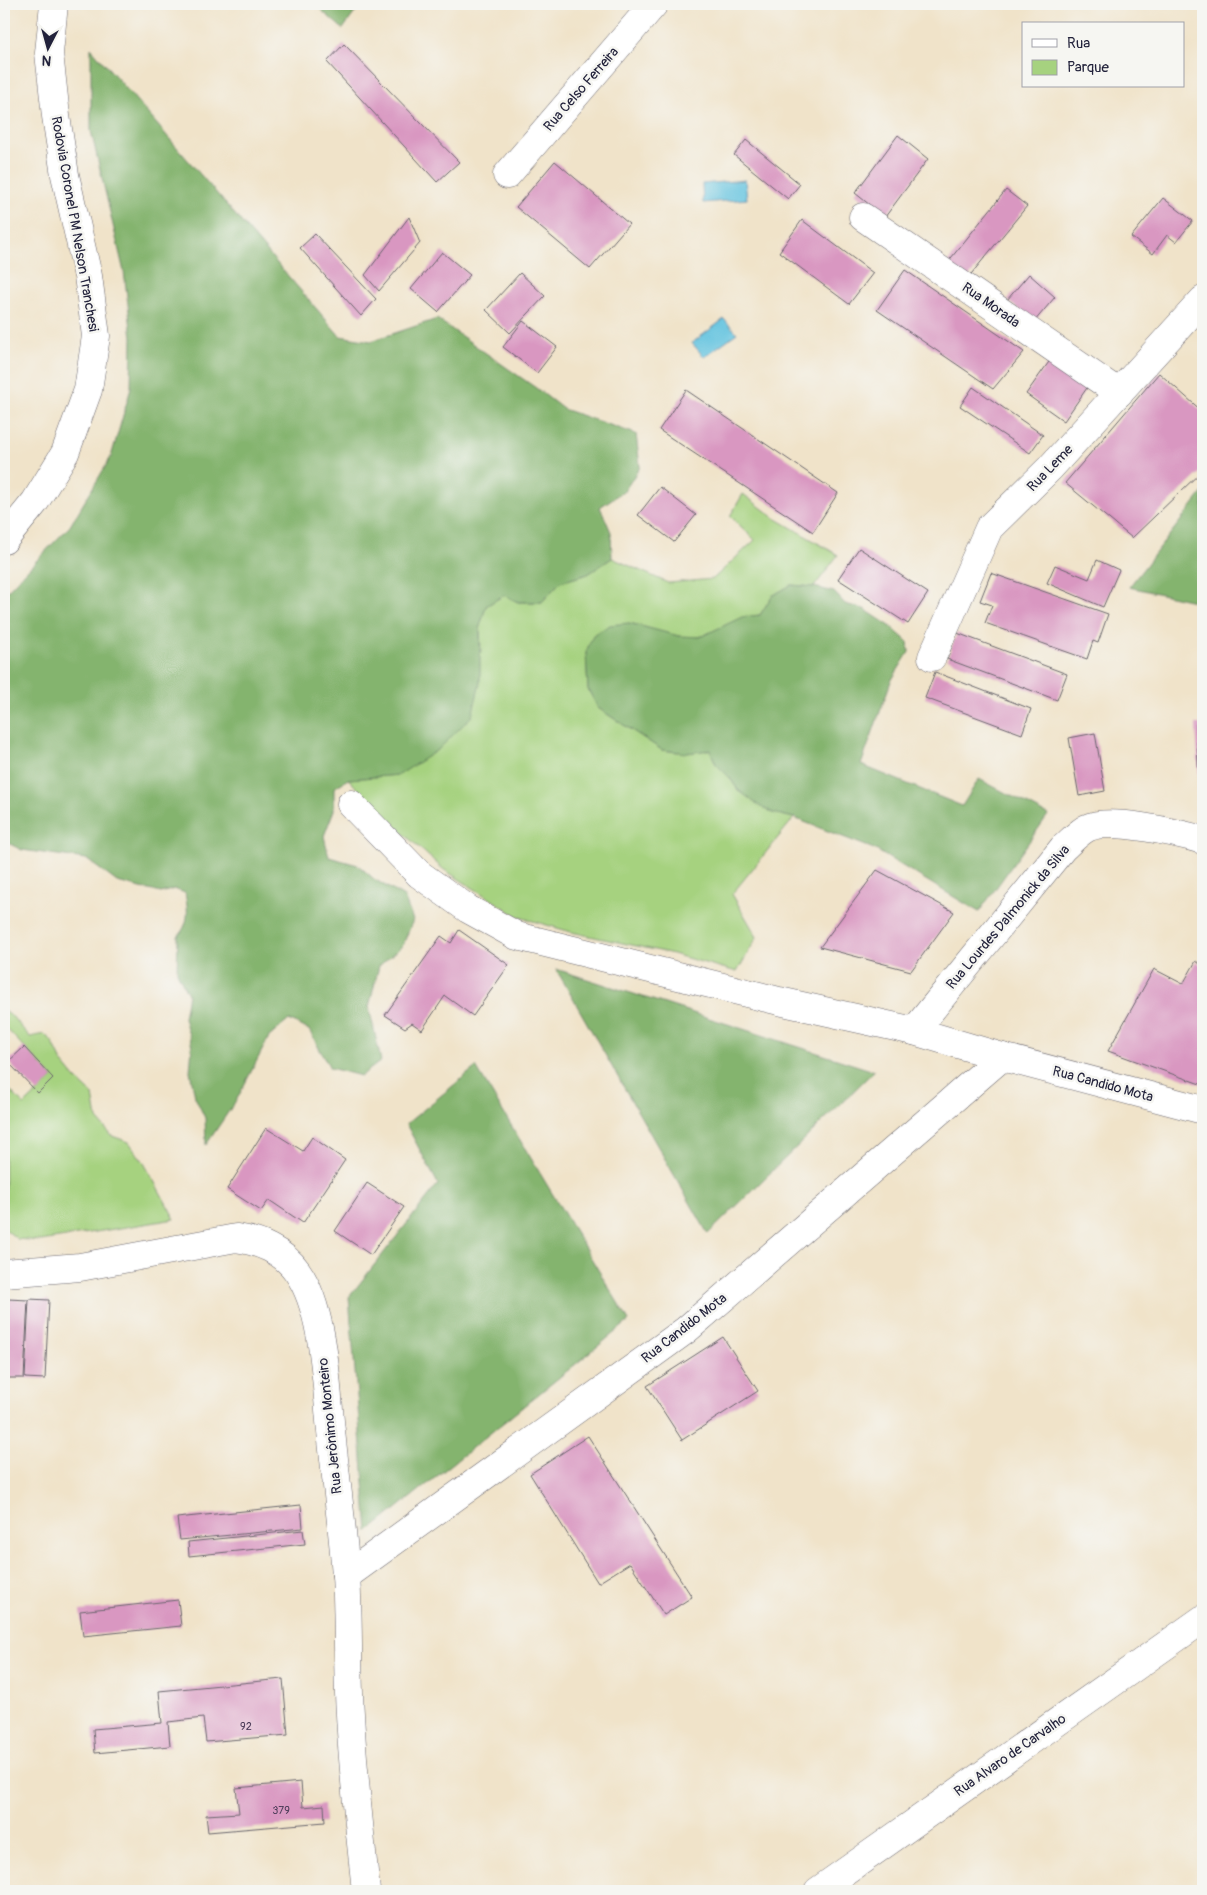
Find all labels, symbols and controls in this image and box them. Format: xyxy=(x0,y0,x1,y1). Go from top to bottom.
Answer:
north arrow xyxy=(22,22,72,72)
legend xyxy=(1022,22,1184,88)
text: Rua xyxy=(1067,34,1090,53)
street label: Rua Celso Ferreira xyxy=(540,43,622,135)
text: N xyxy=(41,51,52,69)
text: Parque xyxy=(1067,58,1110,77)
street label: Rodovia Coronel PM Nelson Tranchesi xyxy=(48,115,102,333)
street label: Rua Morada xyxy=(959,279,1023,331)
street label: Rua Leme xyxy=(1023,441,1077,495)
street label: Rua Lourdes Dalmonick da Silva xyxy=(943,841,1073,993)
street label: Rua Candido Mota xyxy=(1051,1062,1155,1106)
street label: Rua Candido Mota xyxy=(638,1289,730,1367)
street label: Rua Jerônimo Monteiro xyxy=(314,1357,346,1495)
street label: Rua Alvaro de Carvalho xyxy=(951,1710,1070,1800)
house number: 92 xyxy=(240,1720,252,1733)
house number: 379 xyxy=(272,1804,290,1817)

